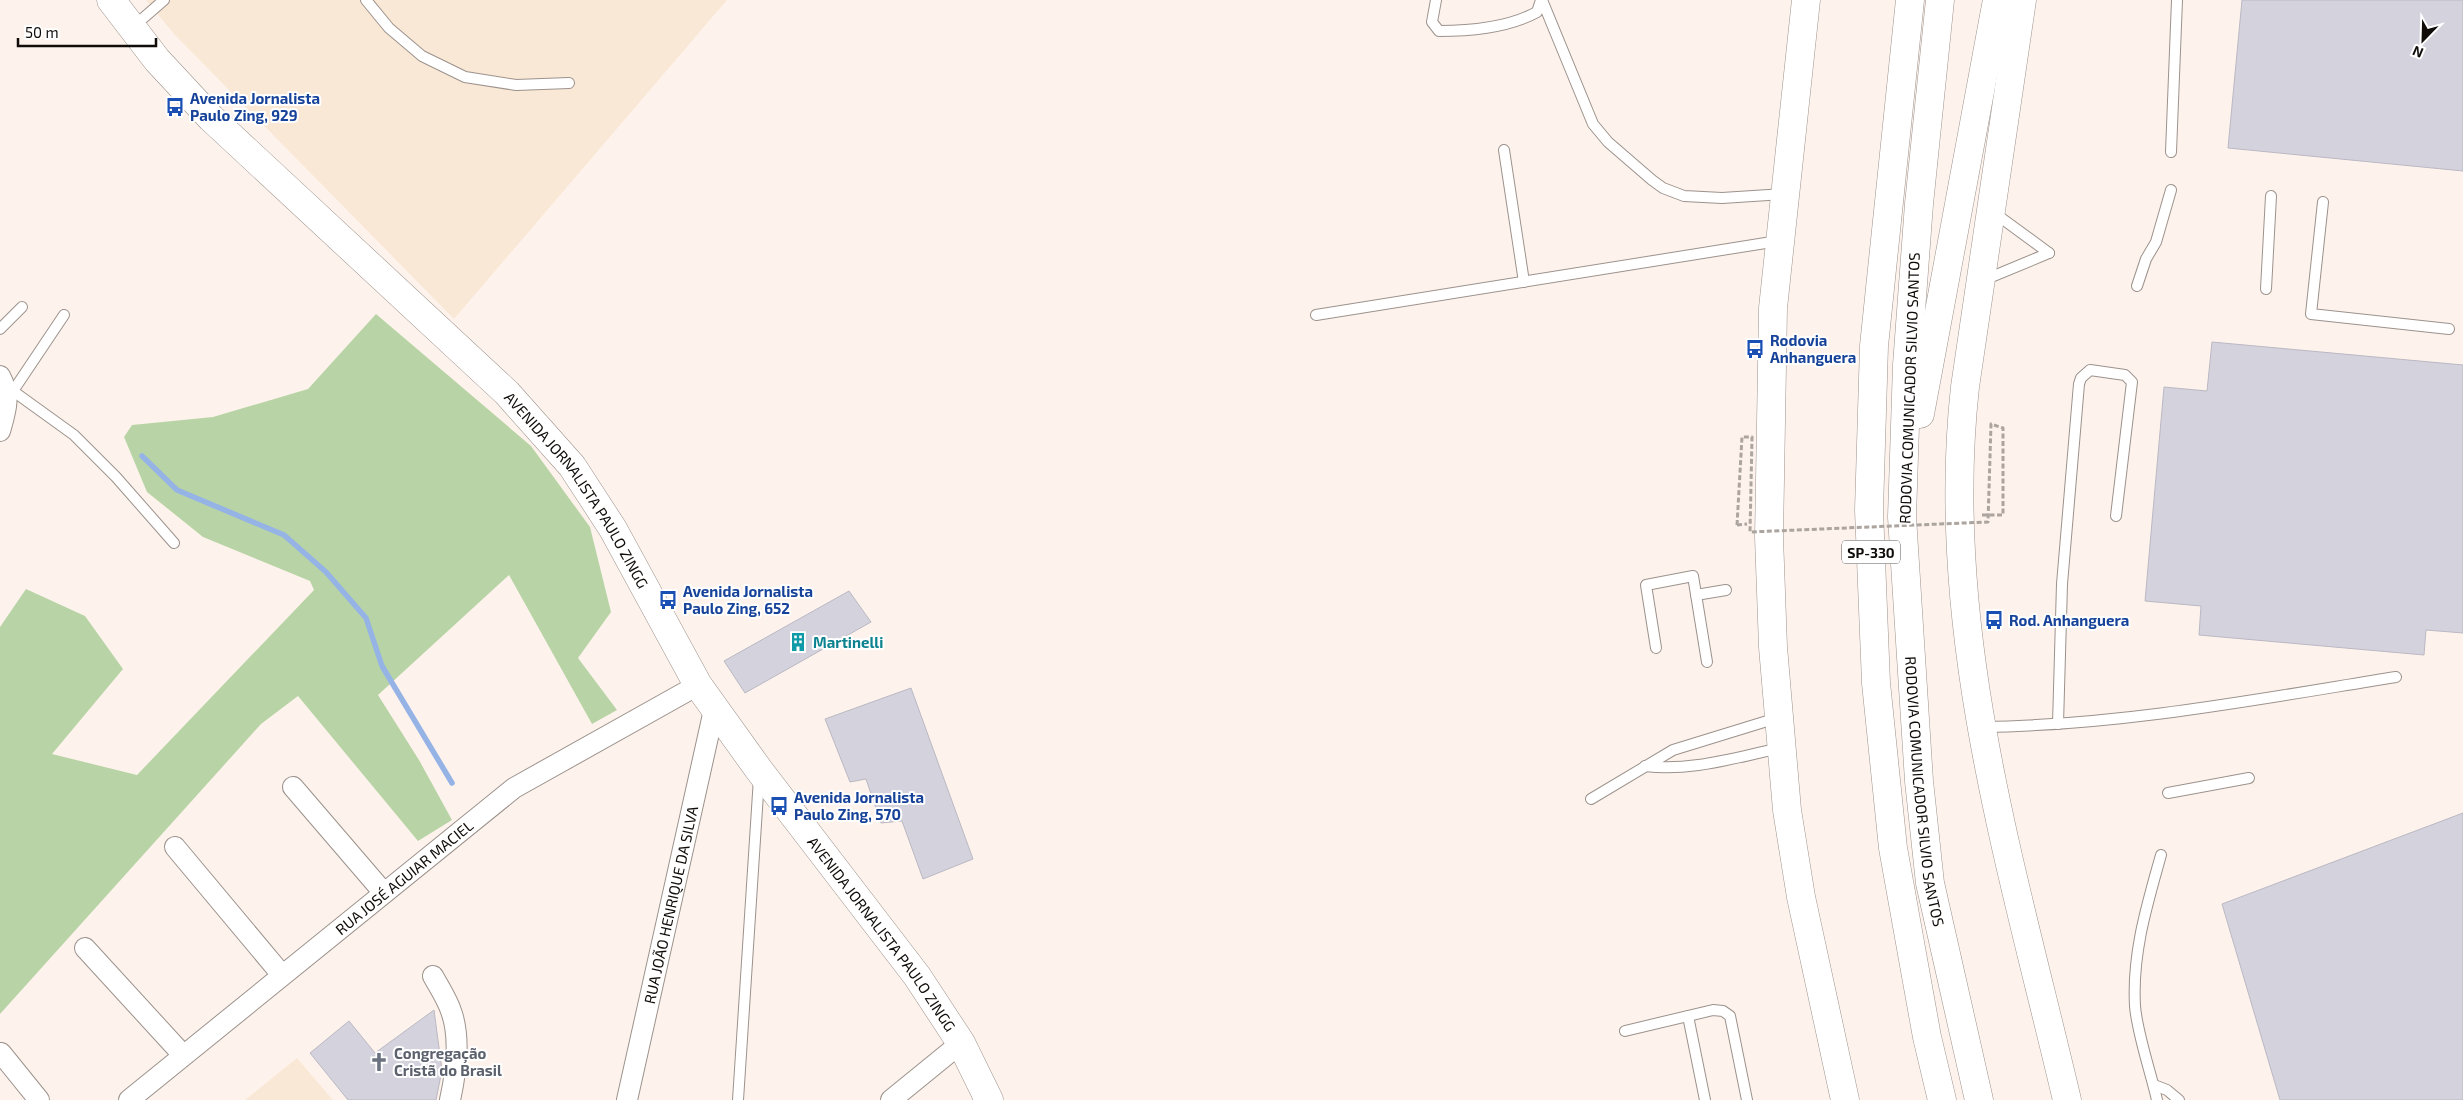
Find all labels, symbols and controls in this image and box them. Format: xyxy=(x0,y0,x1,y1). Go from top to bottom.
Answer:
scale bar xyxy=(18,15,155,47)
north arrow xyxy=(2398,15,2448,65)
text: 50 m xyxy=(25,23,59,41)
text: N xyxy=(2410,43,2426,62)
place label: Avenida Jornalista Paulo Zing, 929 xyxy=(190,89,320,124)
bus stop icon: Avenida Jornalista Paulo Zing, 929 xyxy=(164,96,186,118)
street label: RODOVIA COMUNICADOR SILVIO SANTOS xyxy=(1895,252,1923,524)
place label: Rodovia Anhanguera xyxy=(1770,331,1856,366)
bus stop icon: Rodovia Anhanguera xyxy=(1744,338,1766,360)
street label: AVENIDA JORNALISTA PAULO ZINGG xyxy=(501,388,653,591)
road number: SP-330 xyxy=(1842,540,1900,564)
place label: Avenida Jornalista Paulo Zing, 652 xyxy=(683,582,813,617)
bus stop icon: Avenida Jornalista Paulo Zing, 652 xyxy=(657,589,679,611)
bus stop icon: Rod. Anhanguera xyxy=(1983,609,2005,631)
place label: Rod. Anhanguera xyxy=(2009,611,2129,629)
building icon: Martinelli xyxy=(787,631,809,653)
place label: Martinelli xyxy=(813,633,883,651)
street label: RODOVIA COMUNICADOR SILVIO SANTOS xyxy=(1902,656,1949,928)
place label: Avenida Jornalista Paulo Zing, 570 xyxy=(794,788,924,823)
bus stop icon: Avenida Jornalista Paulo Zing, 570 xyxy=(768,795,790,817)
street label: RUA JOÃO HENRIQUE DA SILVA xyxy=(640,804,701,1005)
street label: RUA JOSÉ AGUIAR MACIEL xyxy=(332,816,477,938)
street label: AVENIDA JORNALISTA PAULO ZINGG xyxy=(804,833,960,1035)
place label: Congregação Cristã do Brasil xyxy=(394,1044,502,1079)
church icon: Congregação Cristã do Brasil xyxy=(368,1051,390,1073)

